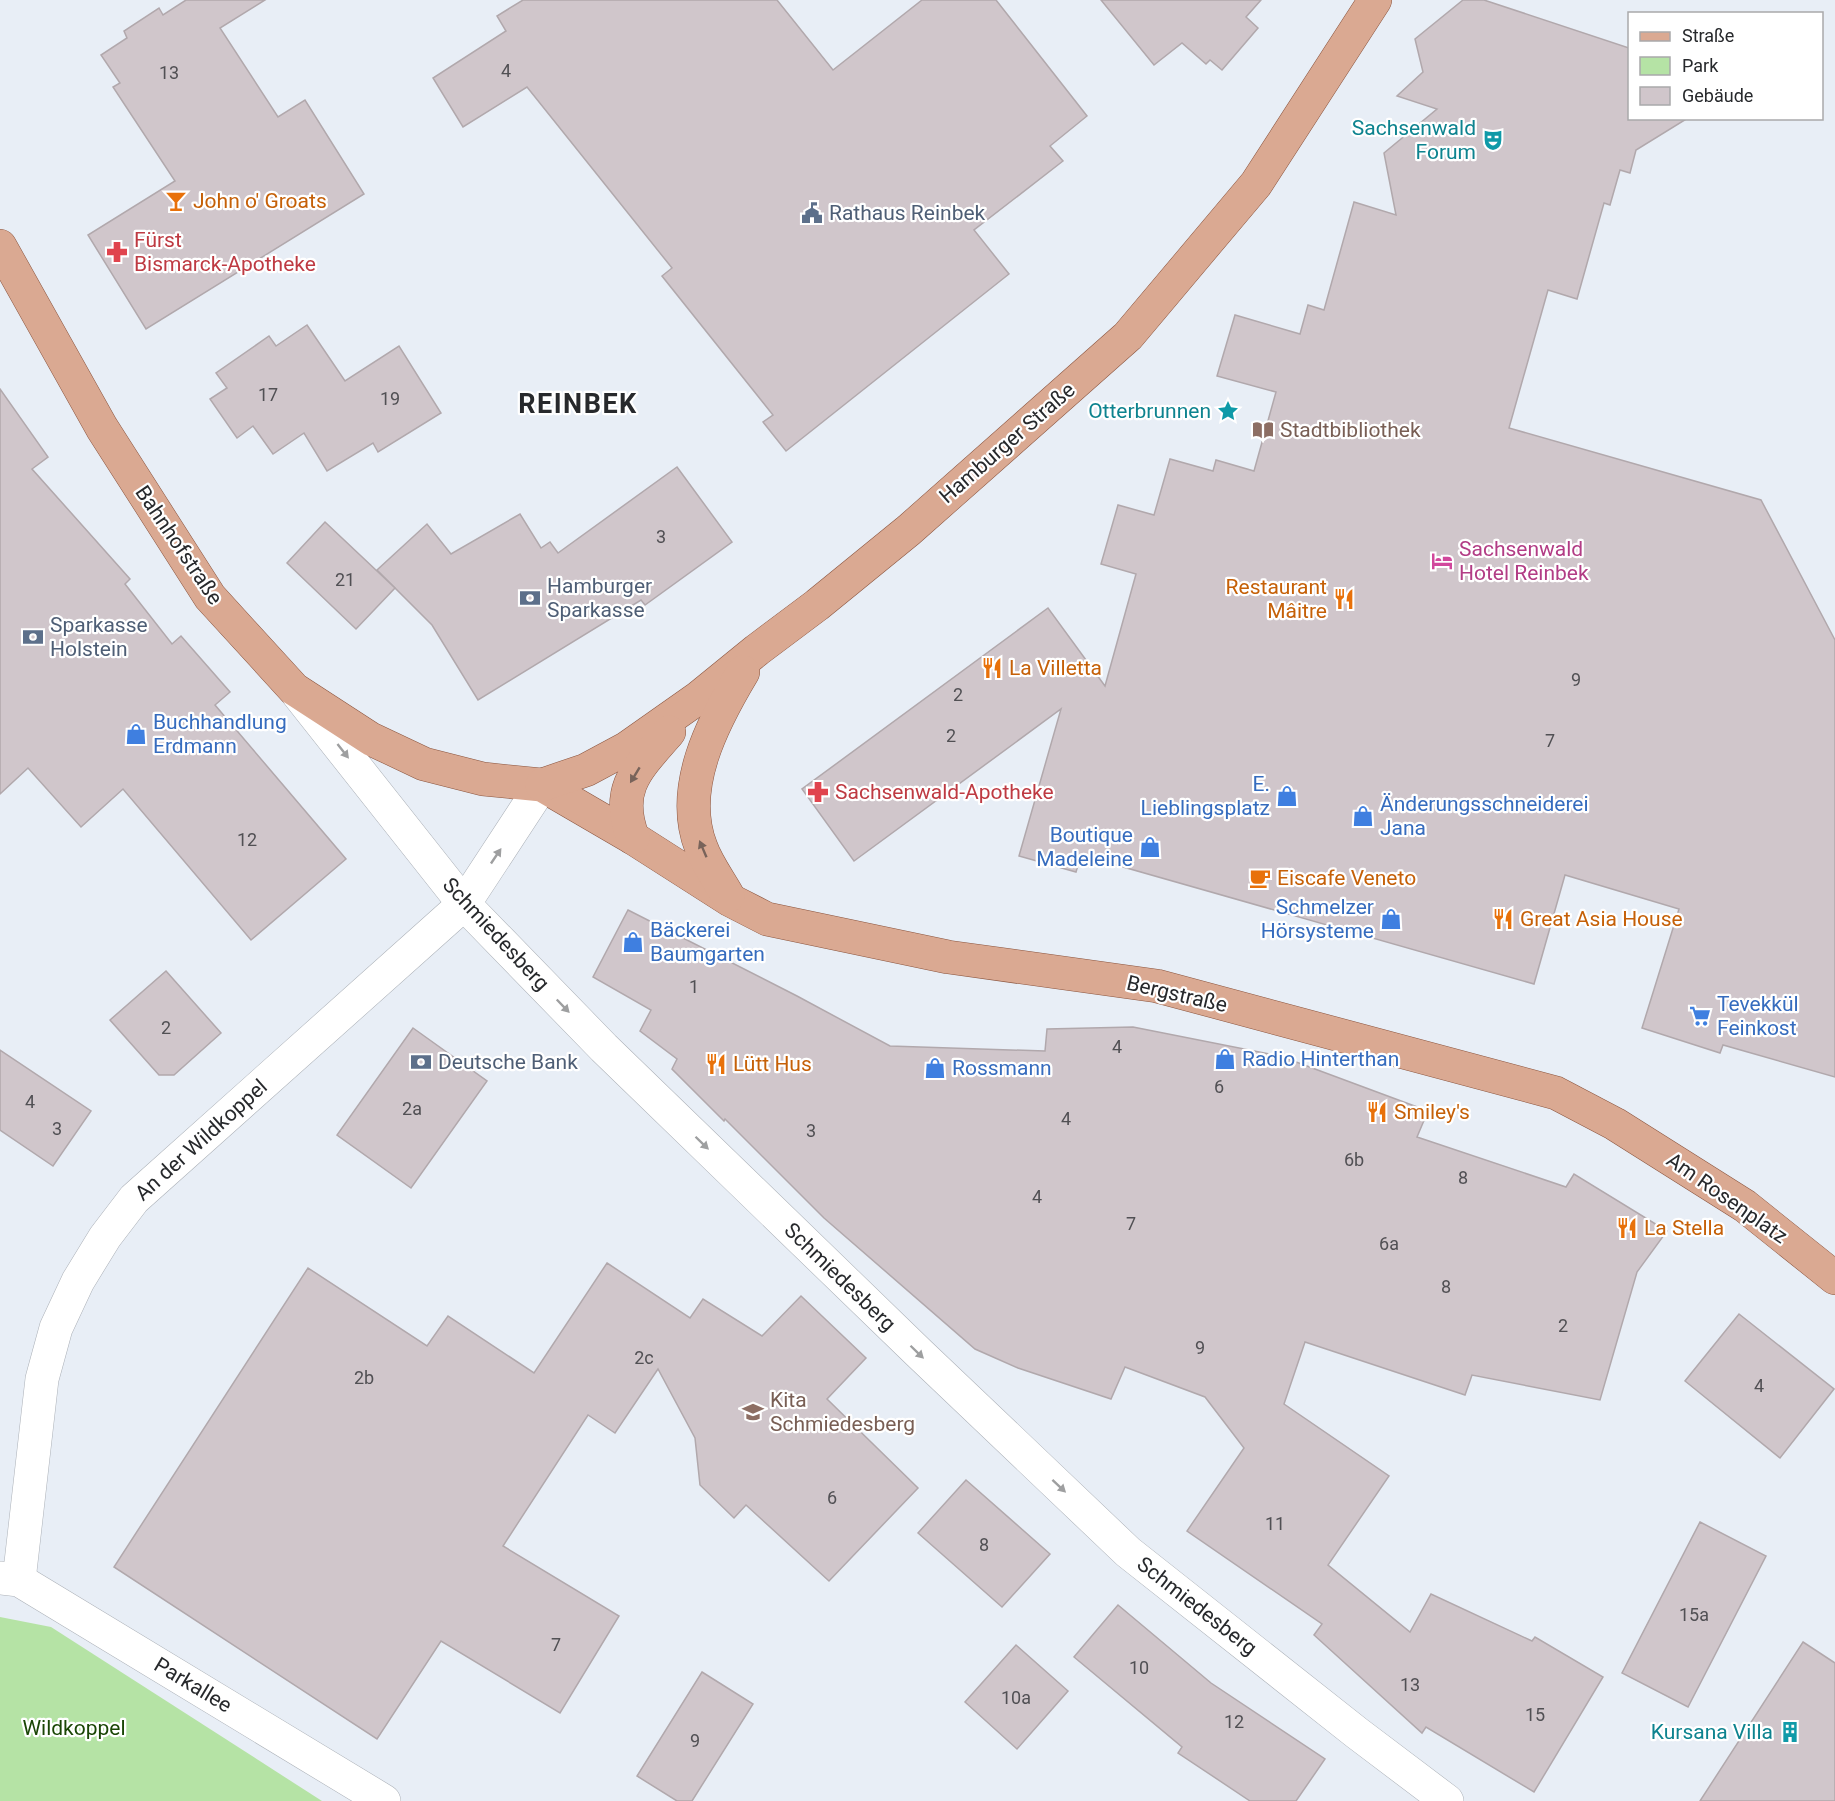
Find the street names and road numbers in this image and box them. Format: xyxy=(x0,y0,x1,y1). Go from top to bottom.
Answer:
street label: Hamburger Straße xyxy=(934,378,1080,508)
street label: Bahnhofstraße xyxy=(130,481,228,609)
street label: Schmiedesberg xyxy=(438,873,554,995)
street label: Bergstraße xyxy=(1124,971,1230,1017)
street label: An der Wildkoppel xyxy=(130,1075,272,1205)
street label: Am Rosenplatz xyxy=(1662,1148,1792,1248)
street label: Schmiedesberg xyxy=(779,1218,901,1336)
street label: Schmiedesberg xyxy=(1132,1552,1262,1660)
street label: Parkallee xyxy=(150,1653,236,1717)

